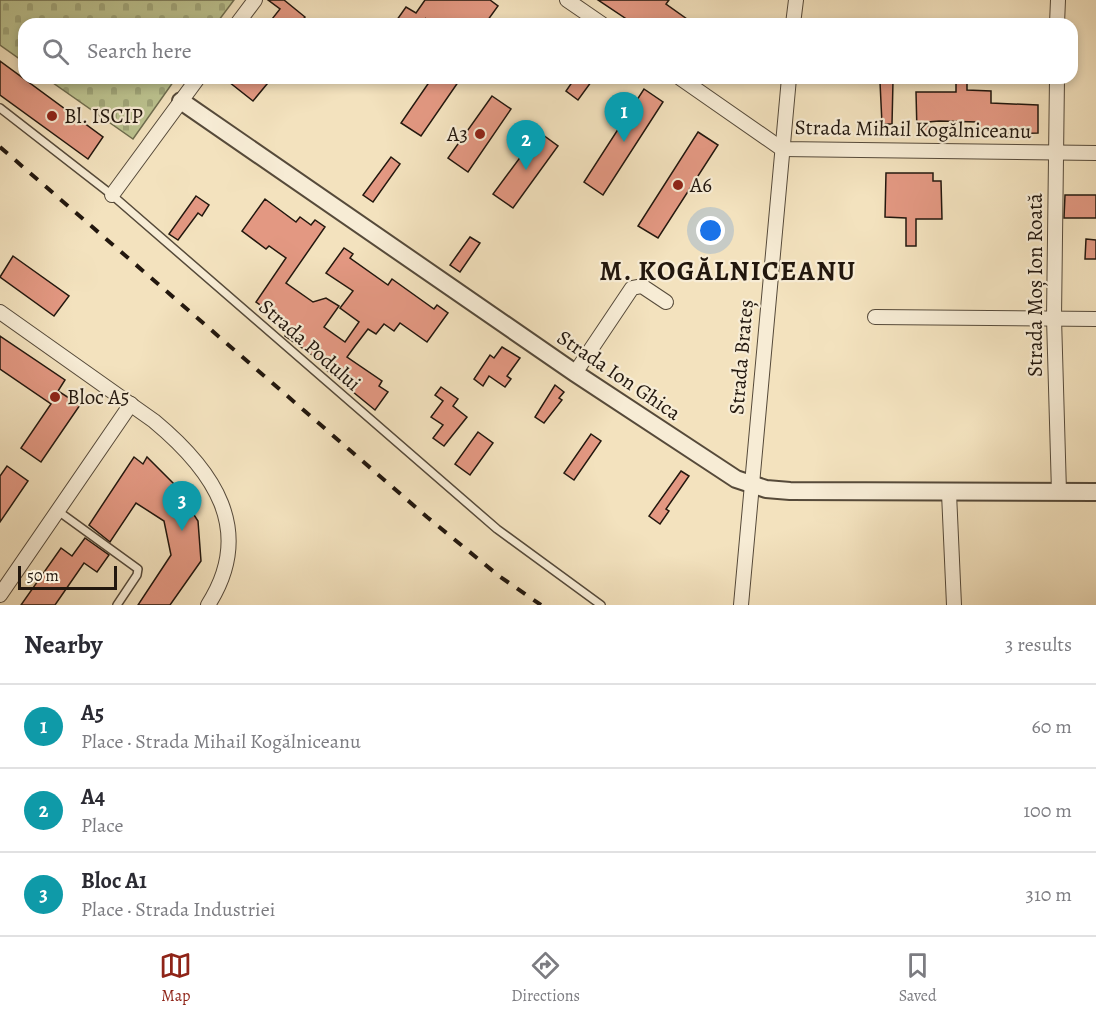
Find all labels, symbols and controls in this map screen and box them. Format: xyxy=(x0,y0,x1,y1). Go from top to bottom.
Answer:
search box xyxy=(18,18,1078,84)
icon: search xyxy=(39,35,72,68)
text: Search here xyxy=(87,36,192,66)
pin: 1 xyxy=(604,92,644,142)
place label: Bl. ISCIP xyxy=(64,102,143,130)
marker: Bl. ISCIP xyxy=(45,109,59,123)
street label: Strada Mihail Kogălniceanu xyxy=(794,113,1032,145)
place label: A3 xyxy=(446,120,468,148)
pin: 2 xyxy=(506,120,546,170)
marker: A3 xyxy=(473,127,487,141)
place label: A6 xyxy=(689,171,712,199)
marker: A6 xyxy=(671,178,685,192)
street label: Strada Moș Ion Roată xyxy=(1021,193,1049,377)
your location xyxy=(696,216,725,245)
district label: M. KOGĂLNICEANU xyxy=(599,253,857,289)
street label: Strada Podului xyxy=(253,293,367,397)
street label: Strada Brateș xyxy=(722,298,760,416)
street label: Strada Ion Ghica xyxy=(552,323,687,427)
place label: Bloc A5 xyxy=(67,383,129,411)
marker: Bloc A5 xyxy=(48,390,62,404)
pin: 3 xyxy=(162,482,201,531)
scale bar xyxy=(18,563,117,590)
text: 50 m xyxy=(27,565,59,587)
text: Nearby xyxy=(24,627,103,662)
text: 3 results xyxy=(1005,631,1072,658)
text: A5 xyxy=(81,698,104,728)
text: 1 xyxy=(40,713,47,740)
text: 60 m xyxy=(1032,713,1072,740)
text: Place · Strada Mihail Kogălniceanu xyxy=(81,728,361,755)
text: A4 xyxy=(81,782,105,812)
text: 2 xyxy=(39,797,48,824)
text: 100 m xyxy=(1023,797,1072,824)
text: Place xyxy=(81,812,123,839)
text: Bloc A1 xyxy=(81,866,147,896)
text: 3 xyxy=(39,881,48,908)
text: 310 m xyxy=(1026,881,1072,908)
text: Place · Strada Industriei xyxy=(81,896,275,923)
tab: Map xyxy=(159,949,192,1007)
tab: Directions xyxy=(511,949,580,1007)
tab: Saved xyxy=(899,949,937,1007)

